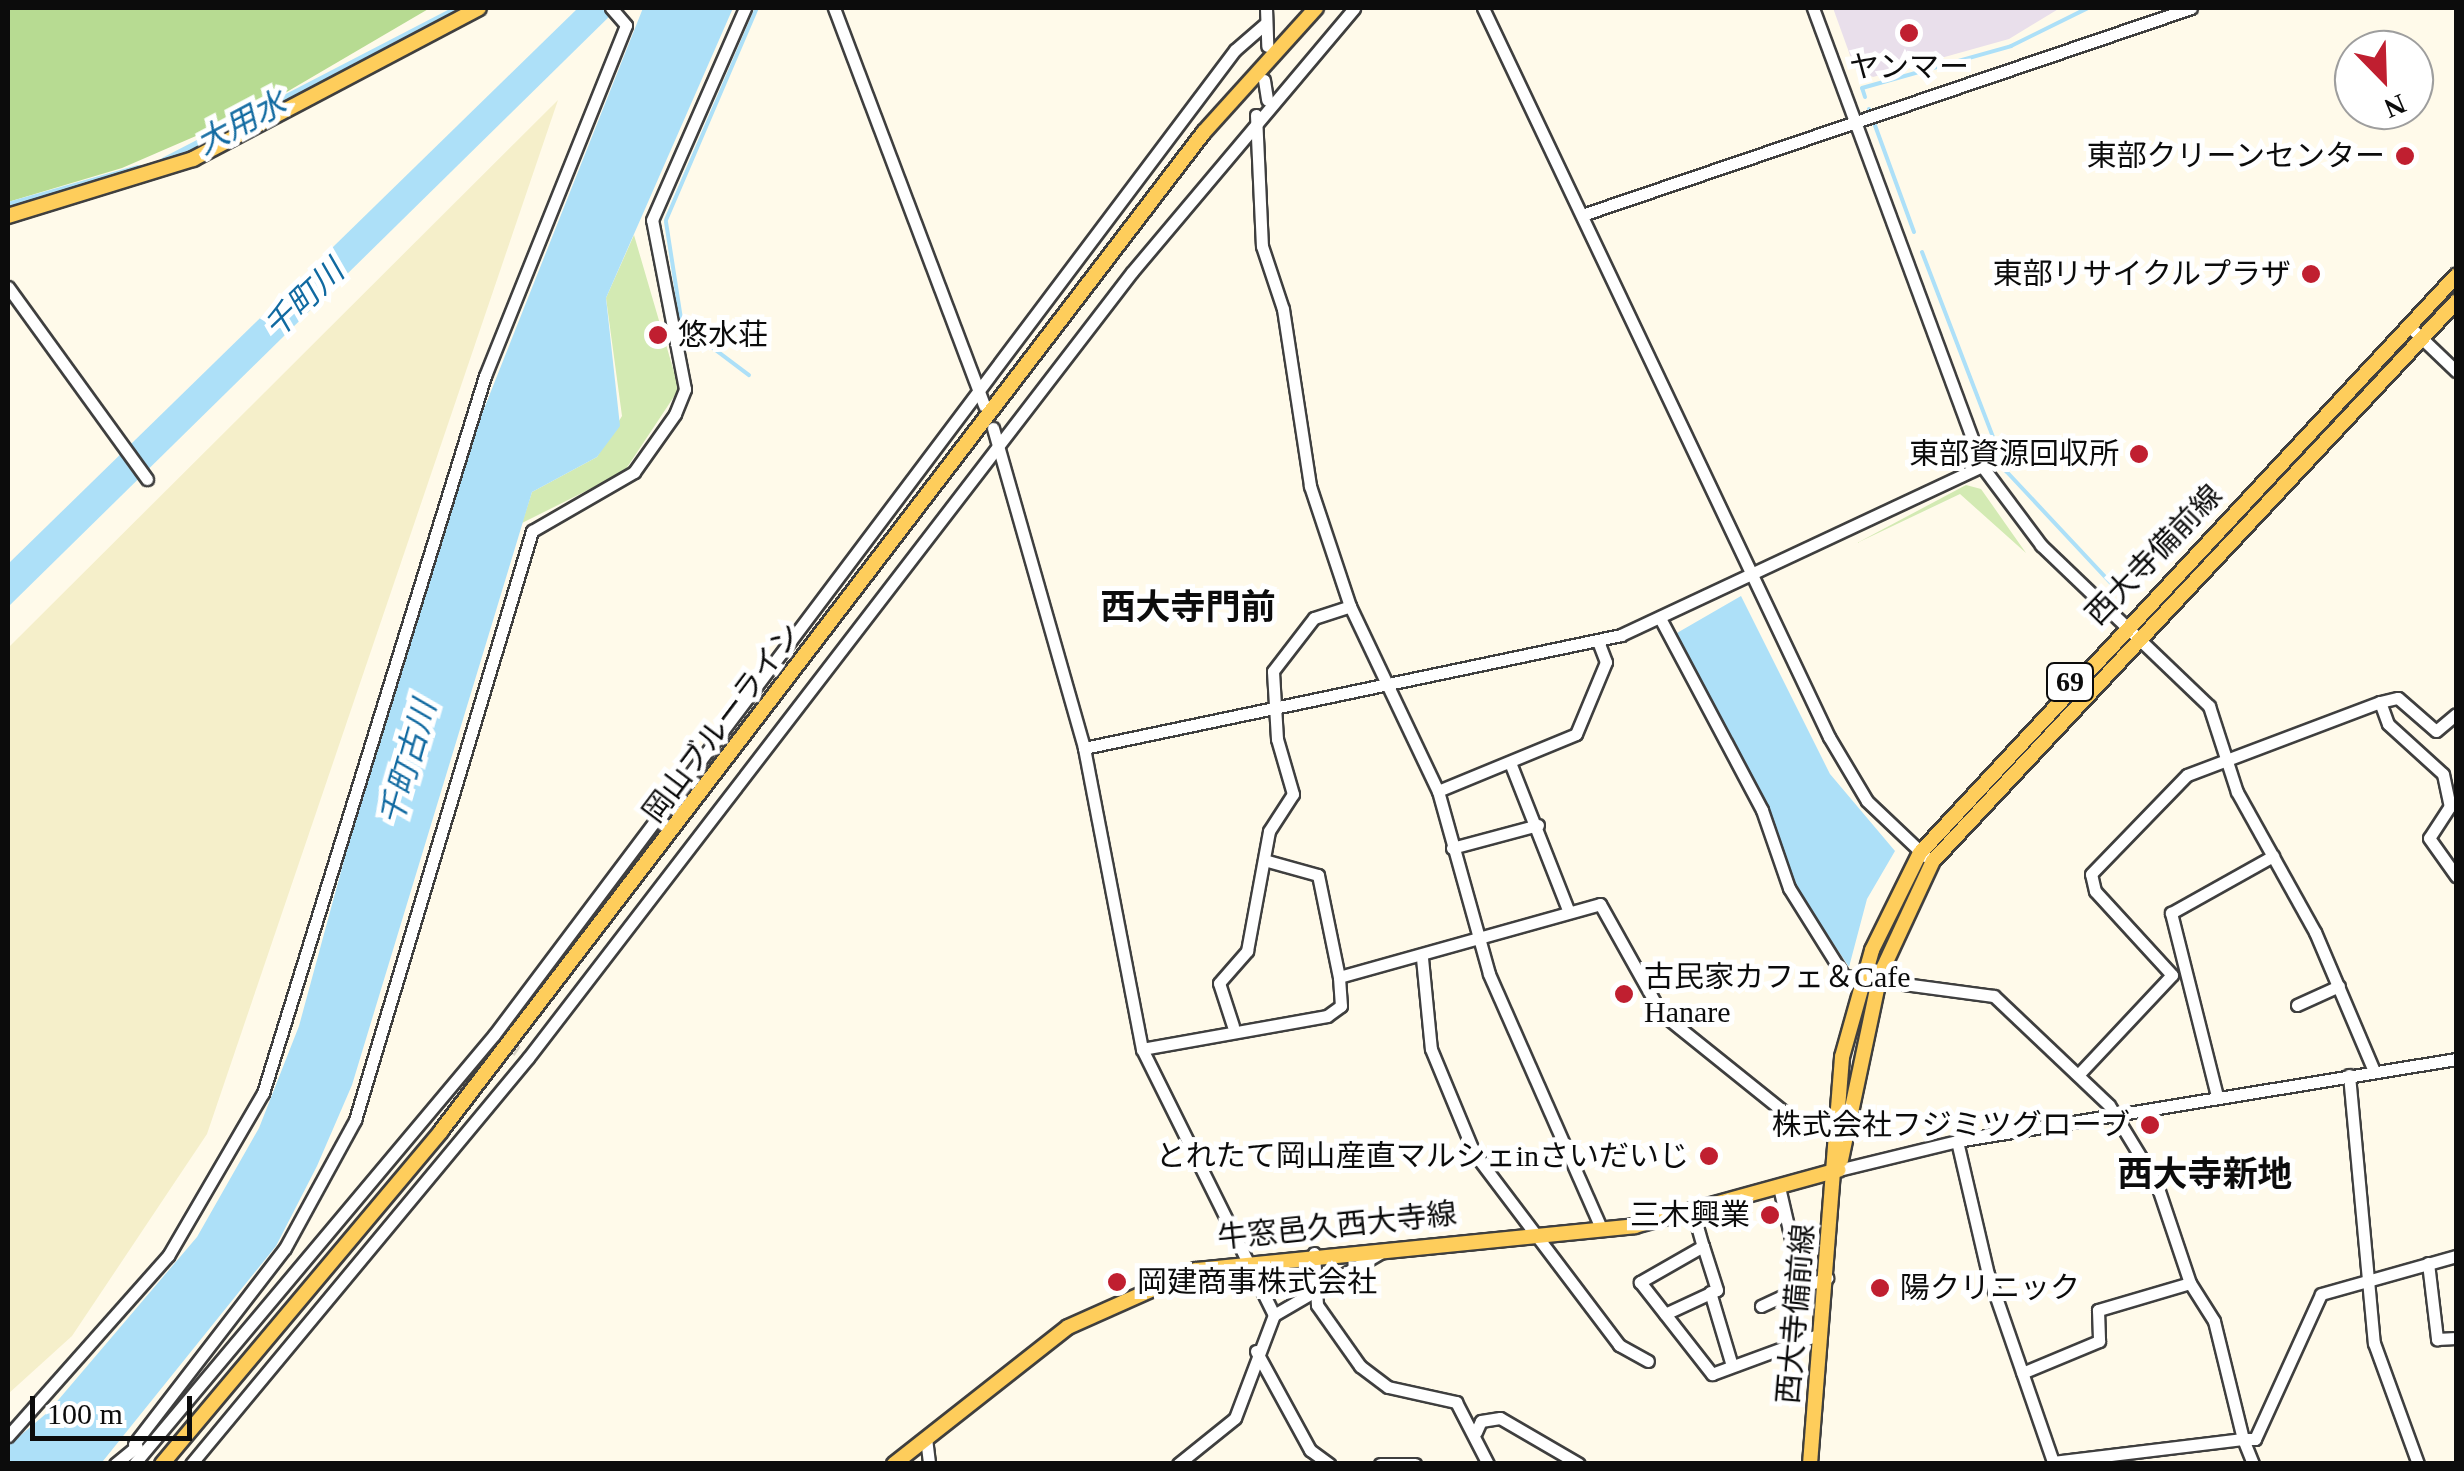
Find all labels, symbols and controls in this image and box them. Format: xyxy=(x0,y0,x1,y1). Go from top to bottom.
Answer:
marker: ヤンマー xyxy=(1898,22,1920,44)
north arrow xyxy=(2334,30,2434,130)
place label: ヤンマー xyxy=(1849,49,1969,85)
water label: 大用水 xyxy=(190,84,292,162)
text: N xyxy=(2380,88,2411,124)
place label: 東部クリーンセンター xyxy=(2085,138,2385,174)
marker: 東部クリーンセンター xyxy=(2394,145,2416,167)
water label: 千町川 xyxy=(256,252,352,346)
place label: 東部リサイクルプラザ xyxy=(1991,256,2291,292)
marker: 東部リサイクルプラザ xyxy=(2300,263,2322,285)
place label: 悠水荘 xyxy=(678,317,768,353)
marker: 悠水荘 xyxy=(647,324,669,346)
place label: 東部資源回収所 xyxy=(1909,436,2119,472)
marker: 東部資源回収所 xyxy=(2128,443,2150,465)
street label: 西大寺備前線 xyxy=(2079,478,2229,632)
district label: 西大寺門前 xyxy=(1101,587,1275,629)
street label: 岡山ブルーライン xyxy=(635,616,809,830)
road number: 69 xyxy=(2045,659,2095,705)
water label: 千町古川 xyxy=(372,696,444,830)
place label: 古民家カフェ＆Cafe Hanare xyxy=(1644,959,1911,1030)
marker: 古民家カフェ＆Cafe Hanare xyxy=(1613,983,1635,1005)
place label: 株式会社フジミツグローブ xyxy=(1770,1107,2130,1143)
marker: 株式会社フジミツグローブ xyxy=(2139,1114,2161,1136)
place label: とれたて岡山産直マルシェinさいだいじ xyxy=(1156,1138,1689,1174)
marker: とれたて岡山産直マルシェinさいだいじ xyxy=(1698,1145,1720,1167)
district label: 西大寺新地 xyxy=(2118,1154,2292,1196)
street label: 牛窓邑久西大寺線 xyxy=(1216,1196,1458,1256)
place label: 三木興業 xyxy=(1630,1197,1750,1233)
marker: 三木興業 xyxy=(1759,1204,1781,1226)
street label: 西大寺備前線 xyxy=(1770,1223,1822,1405)
place label: 岡建商事株式会社 xyxy=(1137,1264,1377,1300)
place label: 陽クリニック xyxy=(1900,1270,2080,1306)
marker: 岡建商事株式会社 xyxy=(1106,1271,1128,1293)
marker: 陽クリニック xyxy=(1869,1277,1891,1299)
scale bar xyxy=(35,1376,198,1438)
text: 100 m xyxy=(47,1397,123,1430)

